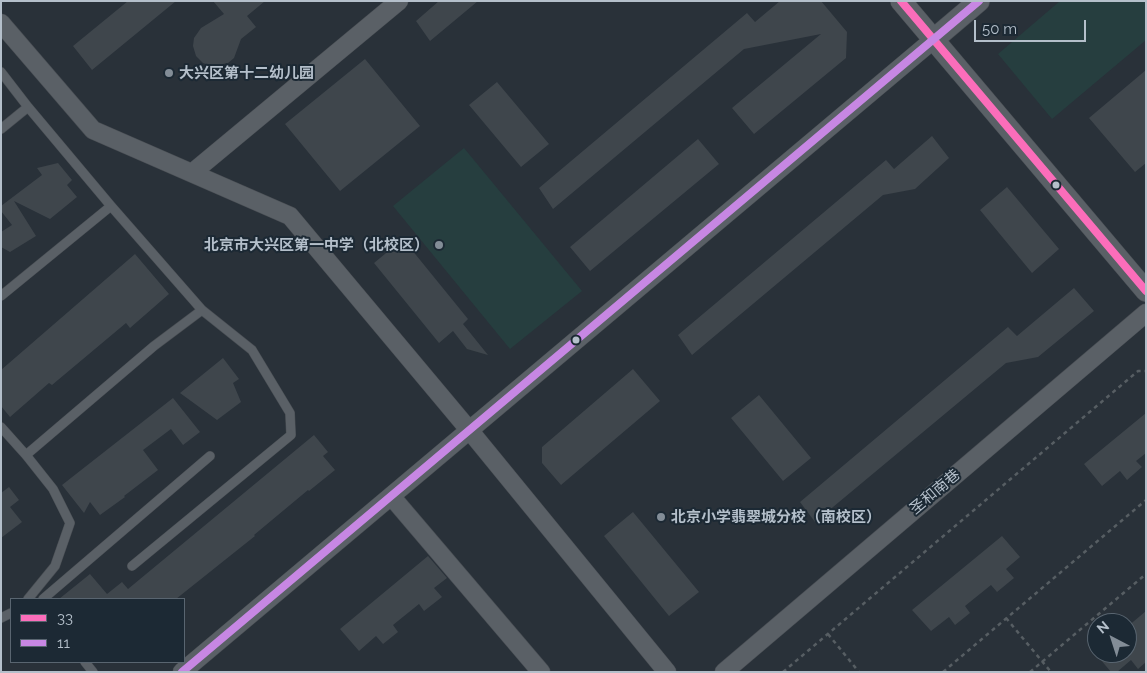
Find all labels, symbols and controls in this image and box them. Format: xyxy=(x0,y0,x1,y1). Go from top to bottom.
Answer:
scale bar xyxy=(977,10,1090,42)
text: 50 m xyxy=(982,20,1017,38)
place label: 大兴区第十二幼儿园 xyxy=(179,64,314,82)
marker: 大兴区第十二幼儿园 xyxy=(163,67,175,79)
unlabelled marker xyxy=(1051,180,1061,190)
place label: 北京市大兴区第一中学（北校区） xyxy=(204,236,429,254)
marker: 北京市大兴区第一中学（北校区） xyxy=(433,239,445,251)
unlabelled marker xyxy=(571,335,581,345)
street label: 圣和南巷 xyxy=(906,466,964,518)
place label: 北京小学翡翠城分校（南校区） xyxy=(671,508,881,526)
marker: 北京小学翡翠城分校（南校区） xyxy=(655,511,667,523)
legend xyxy=(10,598,185,663)
text: 33 xyxy=(57,609,73,627)
north arrow xyxy=(1087,613,1137,663)
text: N xyxy=(1094,618,1112,637)
text: 11 xyxy=(57,634,70,652)

